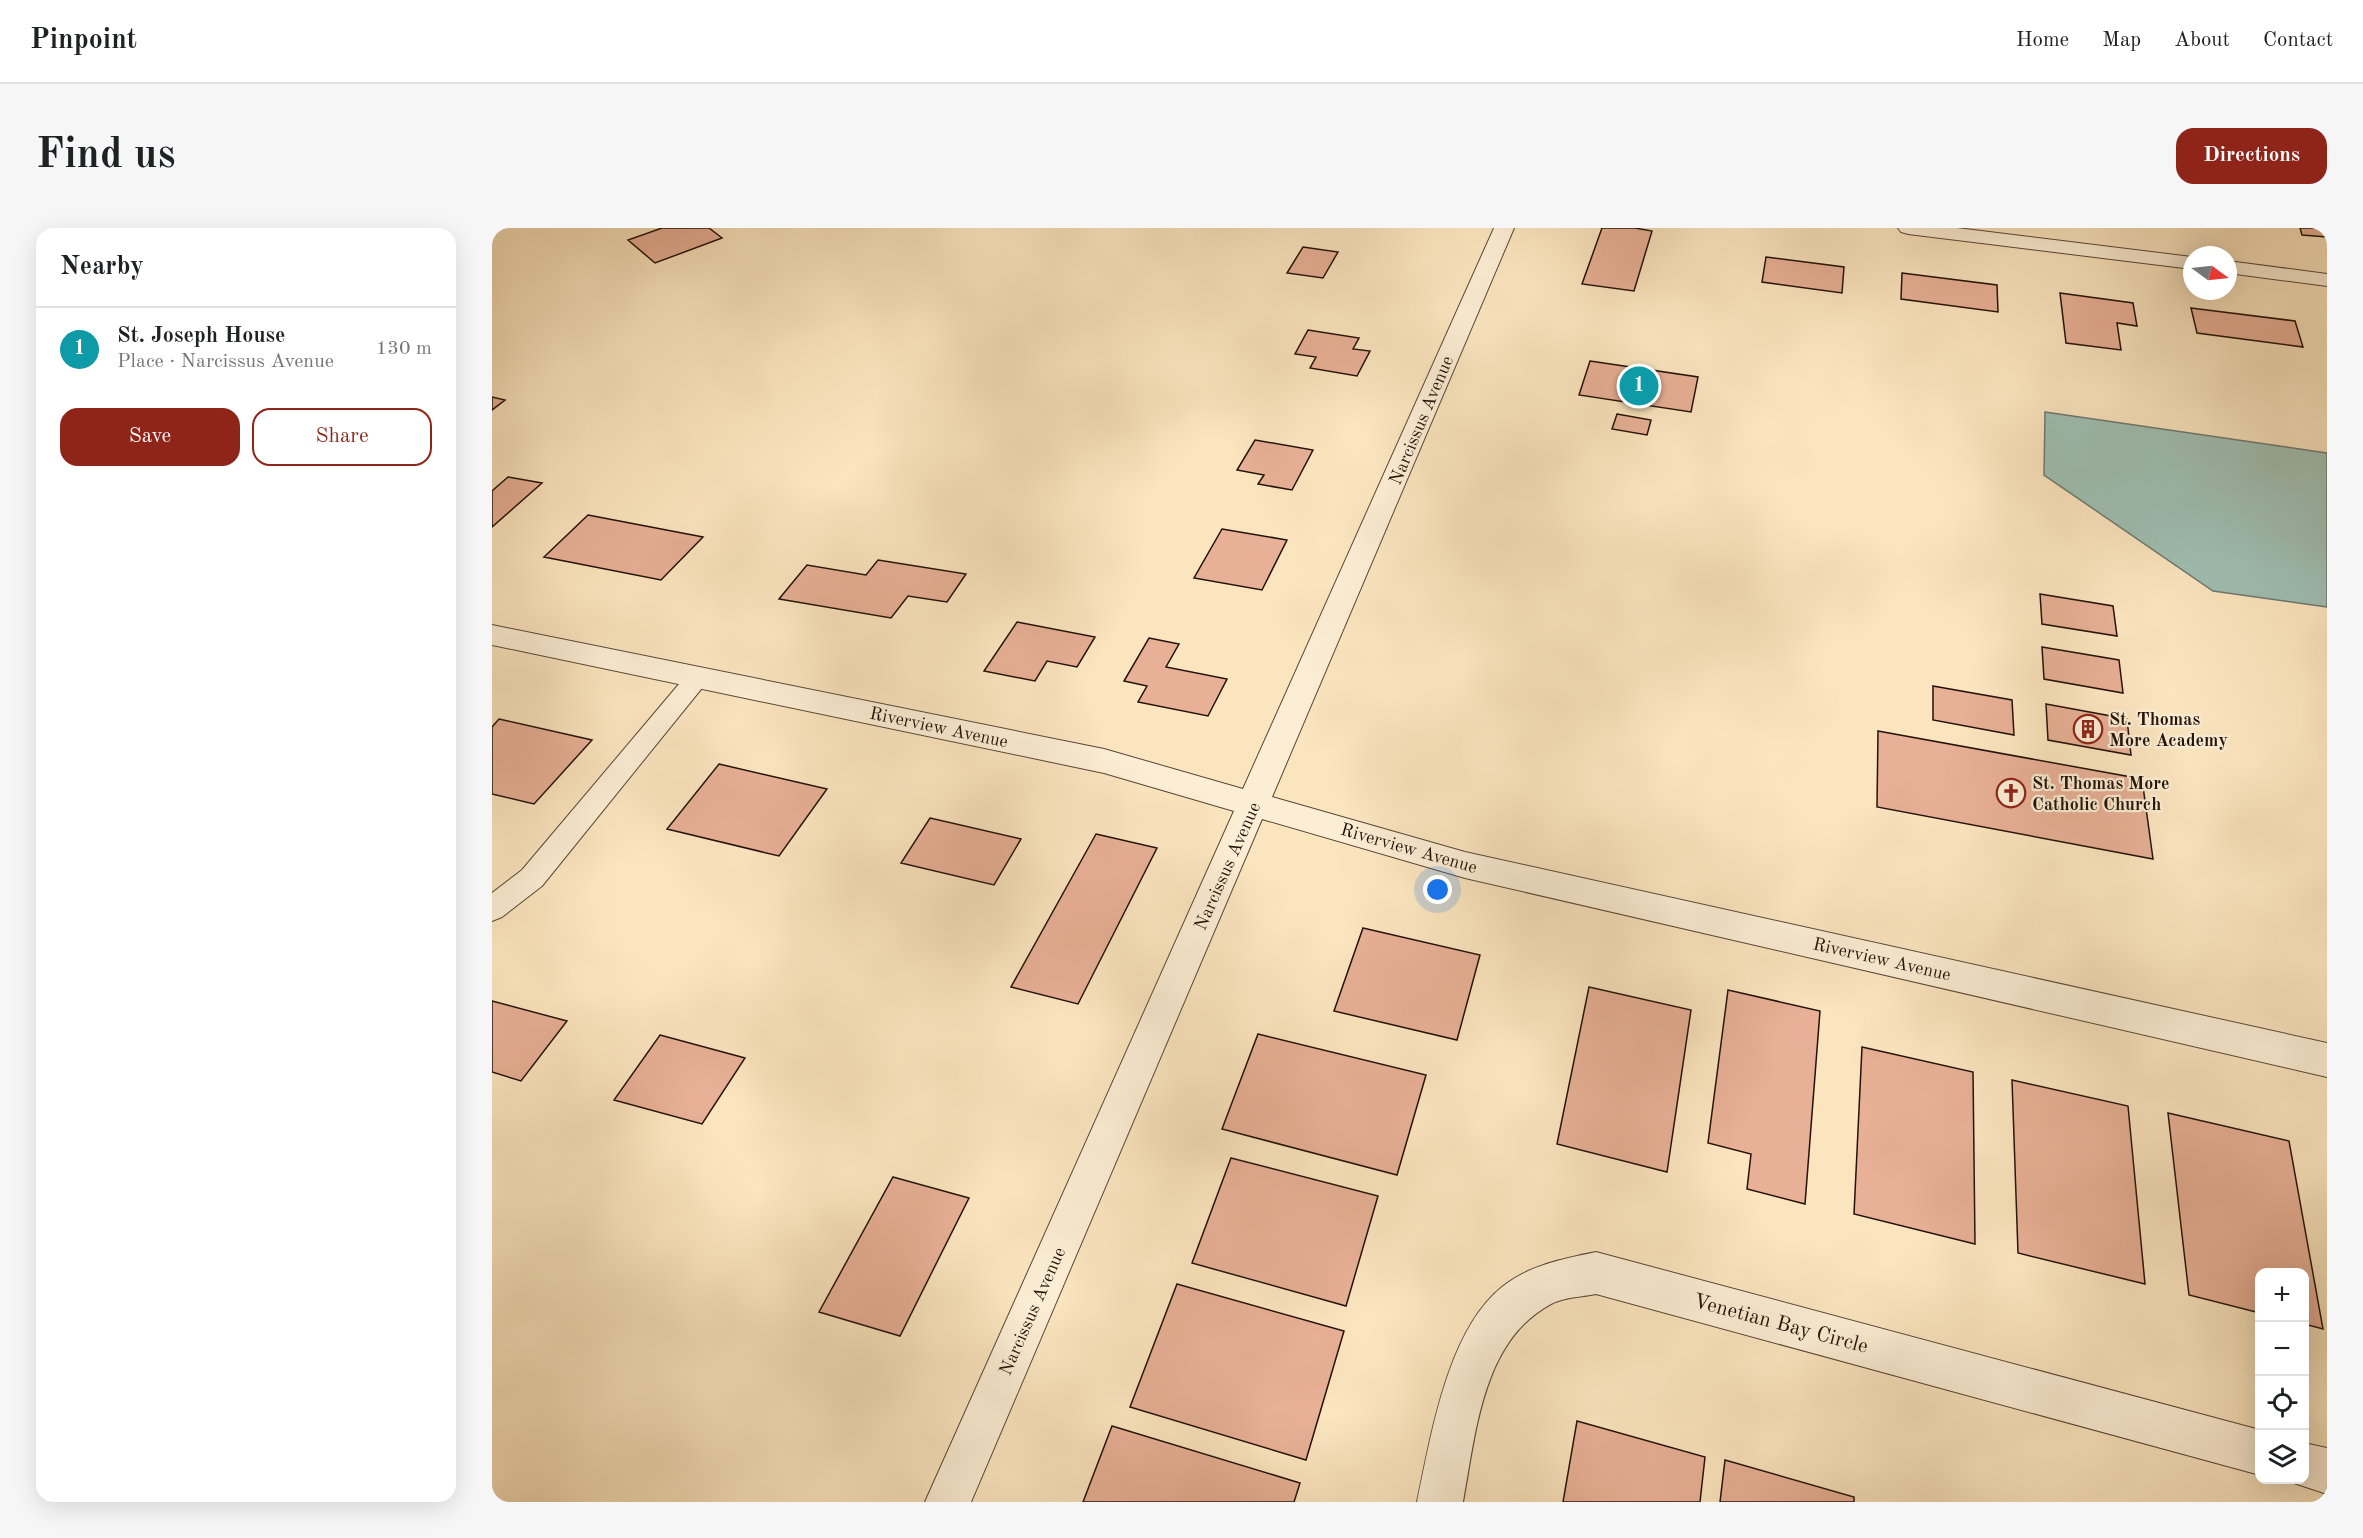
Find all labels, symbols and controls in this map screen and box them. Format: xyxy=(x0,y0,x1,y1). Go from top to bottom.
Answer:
text: Pinpoint xyxy=(30,27,137,55)
text: Home xyxy=(2016,30,2069,51)
text: Map xyxy=(2102,30,2141,51)
text: About xyxy=(2174,30,2230,51)
text: Contact xyxy=(2263,30,2333,51)
button: Directions xyxy=(2176,128,2327,184)
text: Find us xyxy=(36,135,175,177)
north arrow xyxy=(2183,246,2237,300)
text: Nearby xyxy=(60,254,144,280)
text: St. Joseph House xyxy=(117,325,285,347)
text: 1 xyxy=(74,339,85,359)
text: 130 m xyxy=(376,339,432,359)
text: Place · Narcissus Avenue xyxy=(117,352,334,372)
street label: Narcissus Avenue xyxy=(1387,353,1457,487)
pin: 1 xyxy=(1620,364,1658,408)
button: Save xyxy=(60,408,240,466)
button: Share xyxy=(252,408,432,466)
street label: Riverview Avenue xyxy=(868,705,1010,751)
place label: St. Thomas More Academy xyxy=(2109,711,2228,750)
building icon: St. Thomas More Academy xyxy=(2072,713,2104,745)
place label: St. Thomas More Catholic Church xyxy=(2032,775,2170,814)
church icon: St. Thomas More Catholic Church xyxy=(1995,777,2027,809)
street label: Narcissus Avenue xyxy=(1192,800,1264,933)
street label: Riverview Avenue xyxy=(1338,821,1479,877)
your location xyxy=(1423,875,1452,904)
street label: Riverview Avenue xyxy=(1811,935,1952,985)
street label: Narcissus Avenue xyxy=(997,1245,1069,1378)
map controls xyxy=(2255,1268,2309,1484)
button: + xyxy=(2255,1268,2309,1322)
street label: Venetian Bay Circle xyxy=(1691,1291,1870,1358)
button: − xyxy=(2255,1322,2309,1376)
button: locate xyxy=(2255,1376,2309,1430)
button: layers xyxy=(2255,1430,2309,1484)

